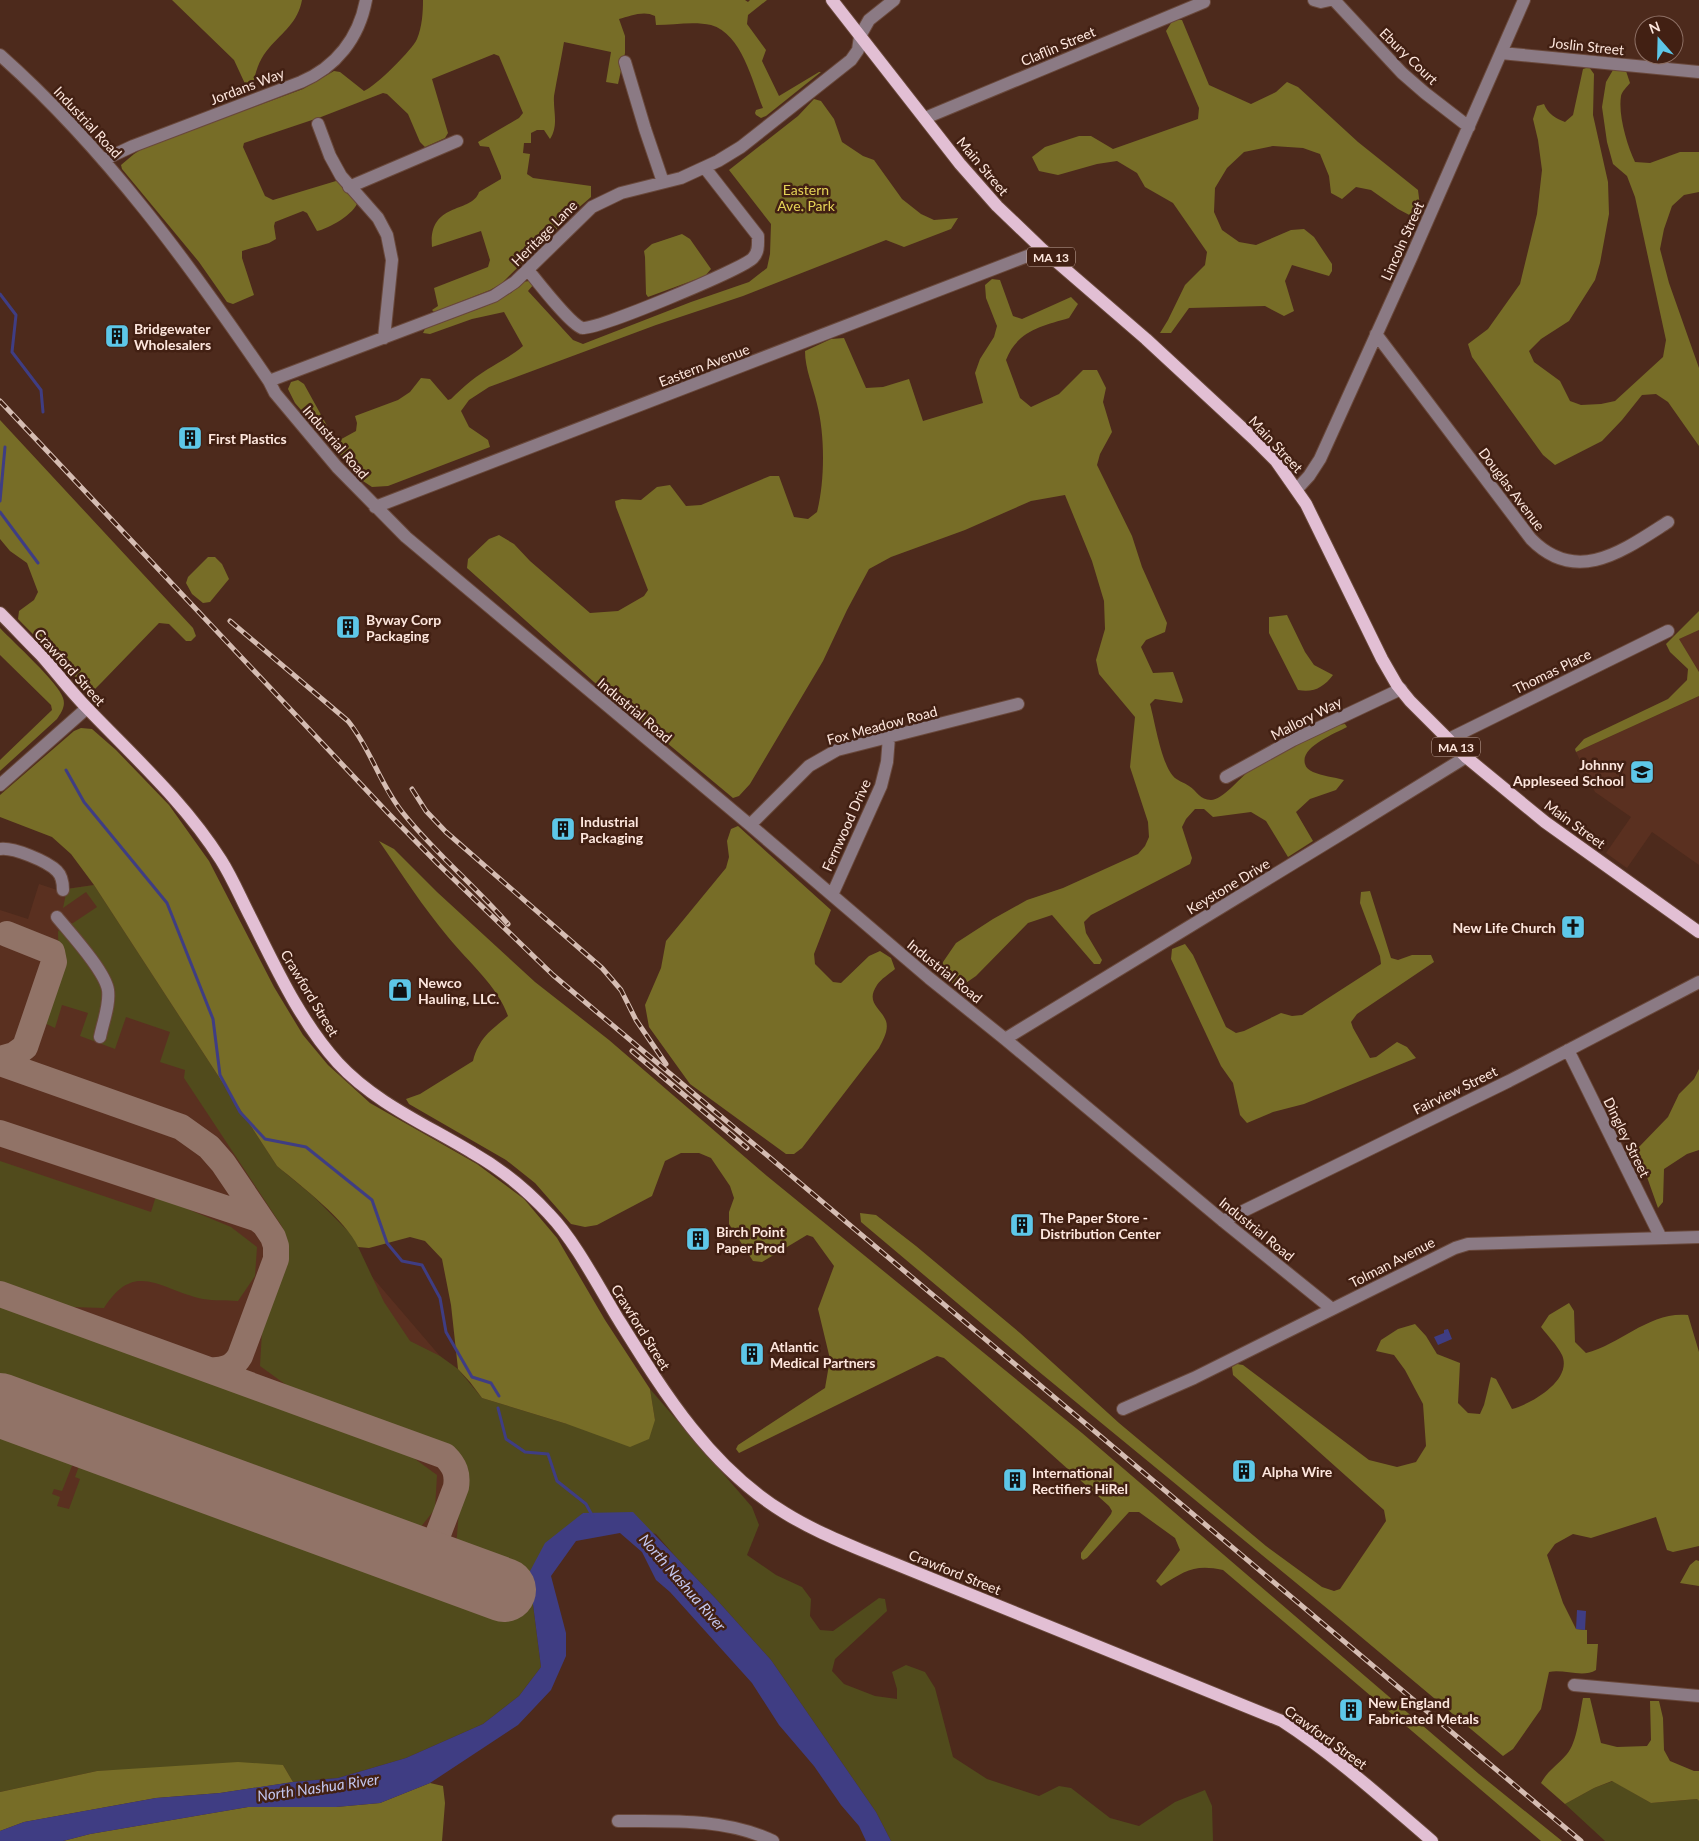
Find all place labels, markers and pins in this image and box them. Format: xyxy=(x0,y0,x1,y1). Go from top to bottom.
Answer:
place label: Bridgewater Wholesalers xyxy=(134,320,211,353)
building icon: Bridgewater Wholesalers xyxy=(104,323,130,349)
building icon: First Plastics xyxy=(177,425,203,451)
place label: First Plastics xyxy=(208,430,287,447)
place label: Byway Corp Packaging xyxy=(366,611,441,644)
building icon: Byway Corp Packaging xyxy=(335,614,361,640)
place label: Johnny Appleseed School xyxy=(1512,756,1625,789)
school or university icon: Johnny Appleseed School xyxy=(1629,759,1655,785)
place label: Industrial Packaging xyxy=(580,813,644,846)
building icon: Industrial Packaging xyxy=(550,816,576,842)
church icon: New Life Church xyxy=(1560,914,1586,940)
place label: New Life Church xyxy=(1452,919,1556,936)
place label: Newco Hauling, LLC. xyxy=(418,974,499,1007)
shop icon: Newco Hauling, LLC. xyxy=(387,977,413,1003)
place label: The Paper Store - Distribution Center xyxy=(1040,1209,1161,1242)
building icon: The Paper Store - Distribution Center xyxy=(1009,1212,1035,1238)
place label: Birch Point Paper Prod xyxy=(716,1223,785,1256)
building icon: Birch Point Paper Prod xyxy=(685,1226,711,1252)
place label: Atlantic Medical Partners xyxy=(769,1338,875,1371)
building icon: Atlantic Medical Partners xyxy=(739,1341,765,1367)
building icon: Alpha Wire xyxy=(1231,1458,1257,1484)
place label: Alpha Wire xyxy=(1261,1463,1333,1480)
place label: International Rectifiers HiRel xyxy=(1032,1464,1128,1497)
building icon: International Rectifiers HiRel xyxy=(1002,1467,1028,1493)
place label: New England Fabricated Metals xyxy=(1368,1694,1479,1727)
building icon: New England Fabricated Metals xyxy=(1338,1697,1364,1723)

